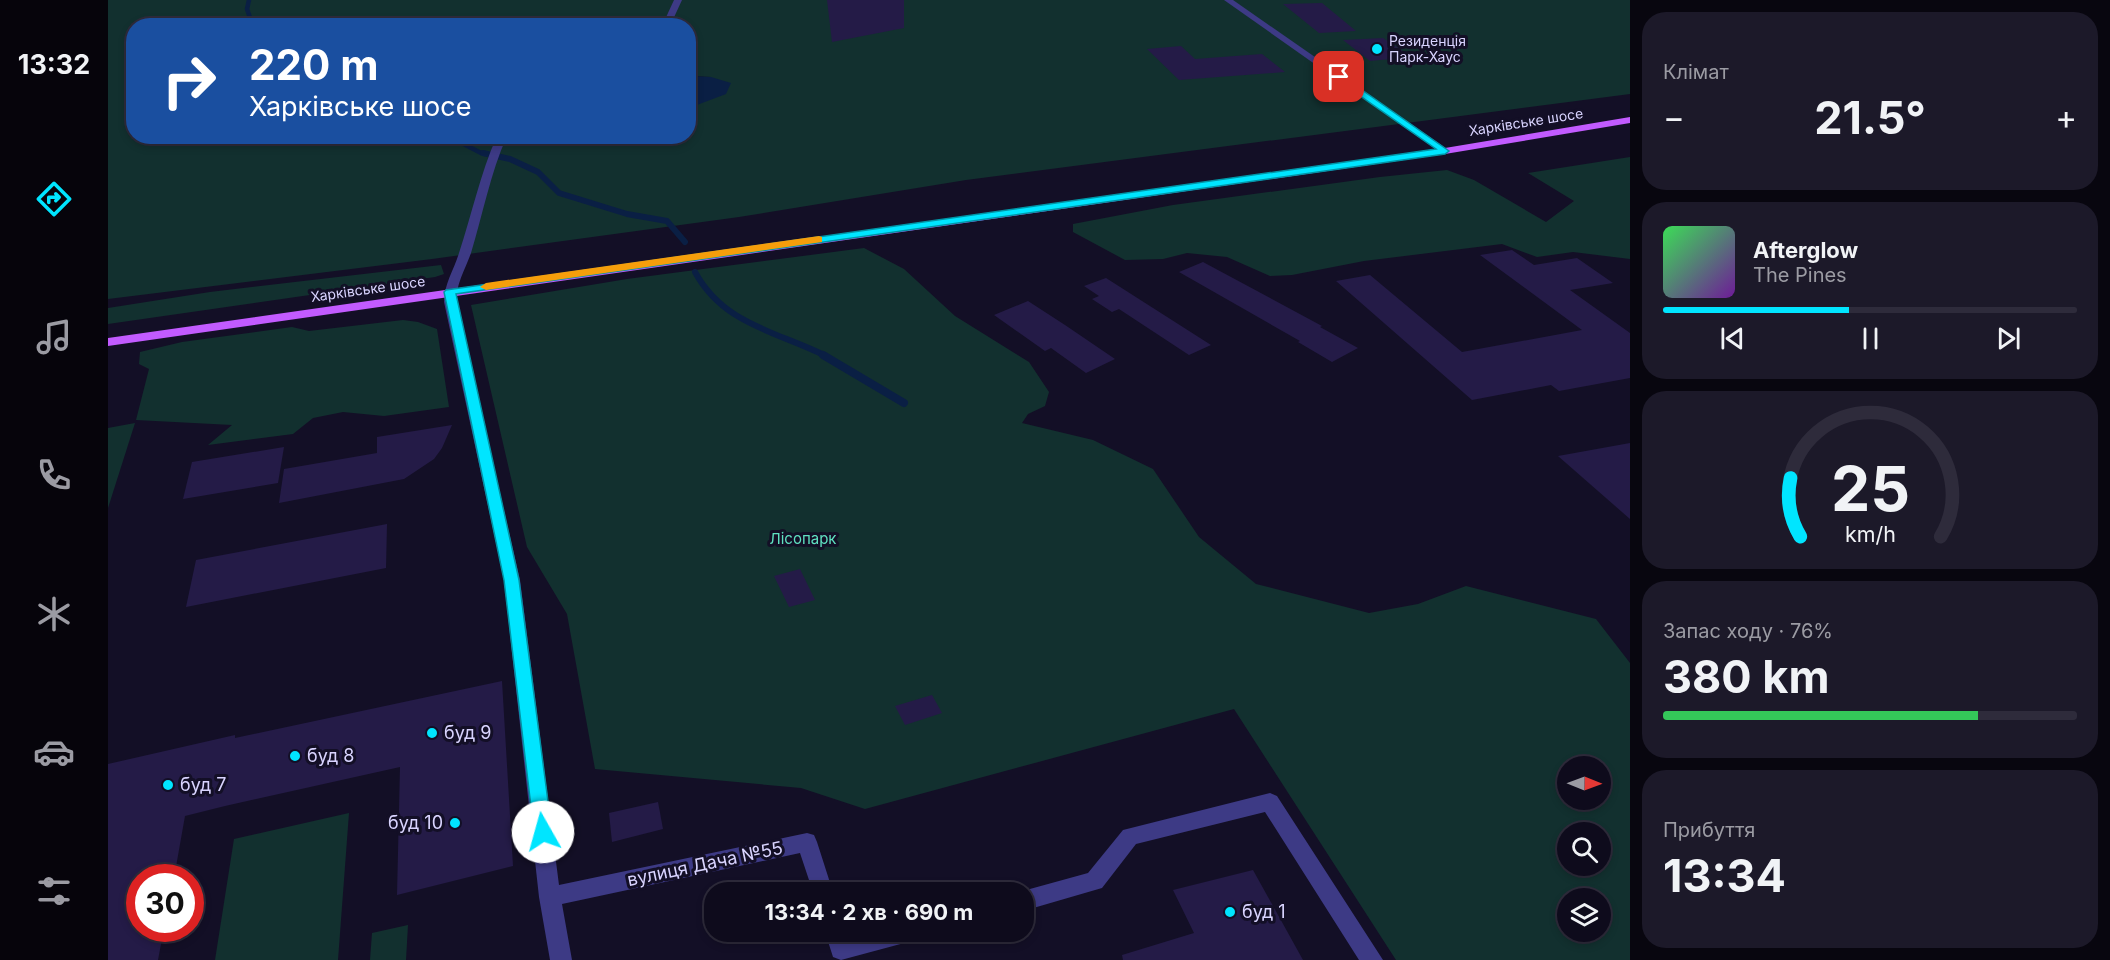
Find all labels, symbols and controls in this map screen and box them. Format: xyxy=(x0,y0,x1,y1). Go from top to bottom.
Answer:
place label: Резиденція Парк-Хаус xyxy=(1389,32,1466,65)
text: 220 m xyxy=(249,39,379,90)
icon: right xyxy=(150,42,228,120)
marker: Резиденція Парк-Хаус xyxy=(1370,42,1384,56)
text: 13:32 xyxy=(18,48,90,81)
pin xyxy=(1313,51,1364,102)
icon: arrive xyxy=(1322,60,1355,93)
text: Клімат xyxy=(1663,60,1729,84)
text: Харківське шосе xyxy=(249,90,471,123)
text: 21.5° xyxy=(1814,90,1926,145)
text: − xyxy=(1663,97,1685,137)
text: + xyxy=(2055,97,2077,137)
street label: Харківське шосе xyxy=(1468,104,1584,139)
icon: directions xyxy=(33,178,75,220)
text: Afterglow xyxy=(1753,237,1858,263)
text: The Pines xyxy=(1753,263,1847,287)
street label: Харківське шосе xyxy=(310,272,426,305)
icon: music xyxy=(33,316,75,358)
icon: previous xyxy=(1716,322,1749,355)
icon: pause xyxy=(1854,322,1887,355)
icon: next xyxy=(1992,322,2025,355)
text: 25 xyxy=(1830,451,1910,526)
icon: phone xyxy=(33,454,75,496)
text: km/h xyxy=(1845,521,1895,547)
park label: Лісопарк xyxy=(770,529,836,548)
icon: climate xyxy=(33,593,75,635)
text: Запас ходу · 76% xyxy=(1663,619,1833,643)
text: 380 km xyxy=(1663,649,1830,704)
place label: буд 9 xyxy=(444,722,492,743)
marker: буд 9 xyxy=(425,726,439,740)
icon: car xyxy=(33,731,75,773)
place label: буд 8 xyxy=(307,745,354,766)
marker: буд 8 xyxy=(288,749,302,763)
north arrow xyxy=(1557,756,1611,810)
map controls xyxy=(1557,756,1611,942)
place label: буд 7 xyxy=(180,774,227,795)
marker: буд 7 xyxy=(161,778,175,792)
position arrow xyxy=(511,800,575,864)
place label: буд 10 xyxy=(388,812,443,833)
marker: буд 10 xyxy=(448,816,462,830)
text: Прибуття xyxy=(1663,818,1755,842)
button: search xyxy=(1557,822,1611,876)
street label: вулиця Дача №55 xyxy=(625,837,784,890)
text: 13:34 xyxy=(1663,848,1786,903)
speed limit sign: 30 xyxy=(126,864,204,942)
icon: filters xyxy=(33,870,75,912)
button: layers xyxy=(1557,888,1611,942)
text: 13:34 · 2 хв · 690 m xyxy=(765,899,973,925)
place label: буд 1 xyxy=(1242,901,1286,922)
marker: буд 1 xyxy=(1223,905,1237,919)

